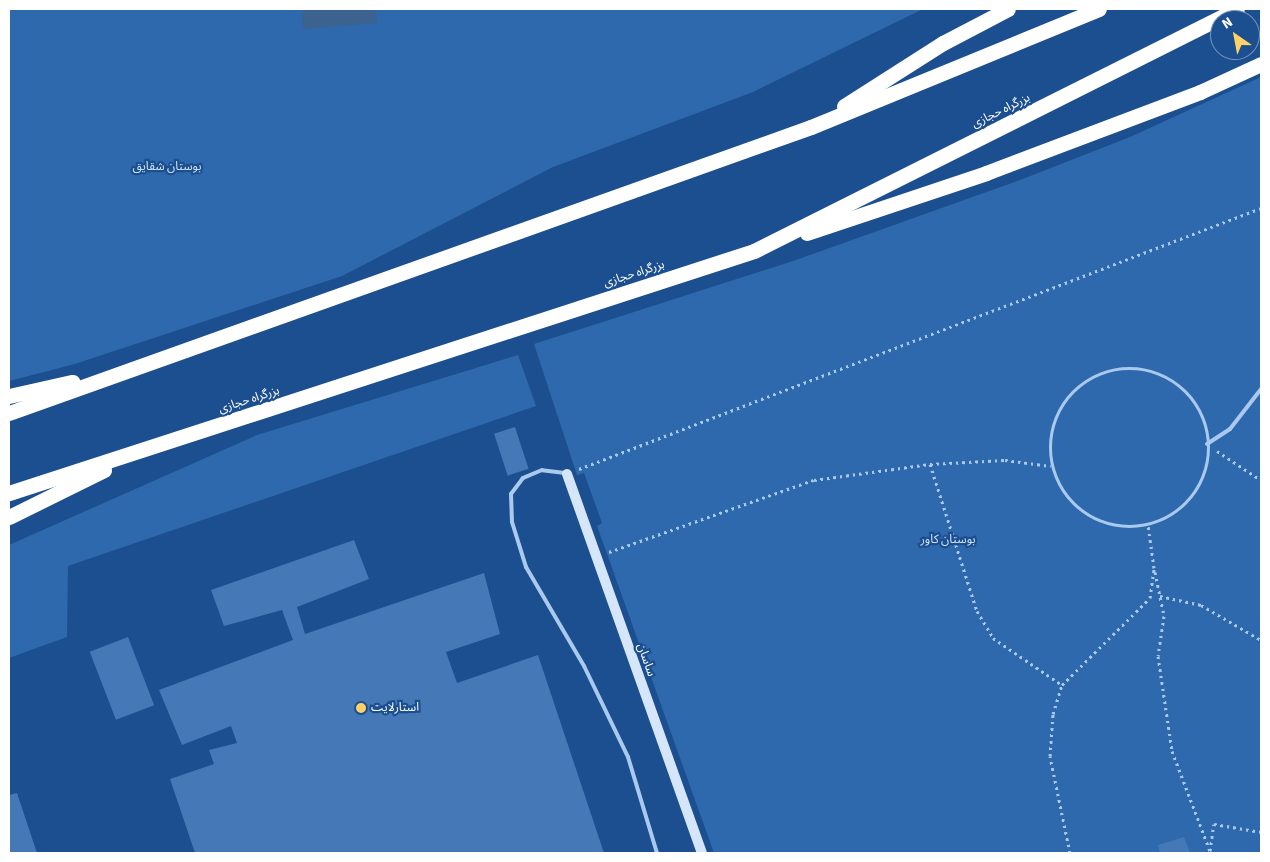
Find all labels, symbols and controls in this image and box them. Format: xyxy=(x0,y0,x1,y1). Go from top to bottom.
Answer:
north arrow xyxy=(1210,10,1260,60)
text: N xyxy=(1218,12,1237,34)
street label: بزرگراه حجازی xyxy=(969,91,1033,131)
park label: بوستان شقایق xyxy=(132,160,202,174)
street label: بزرگراه حجازی xyxy=(602,257,666,291)
street label: بزرگراه حجازی xyxy=(217,383,281,417)
park label: بوستان کاور xyxy=(920,533,976,547)
street label: ساسان xyxy=(634,642,658,678)
place label: استارلایت xyxy=(371,701,419,715)
marker: استارلایت xyxy=(355,702,367,714)

